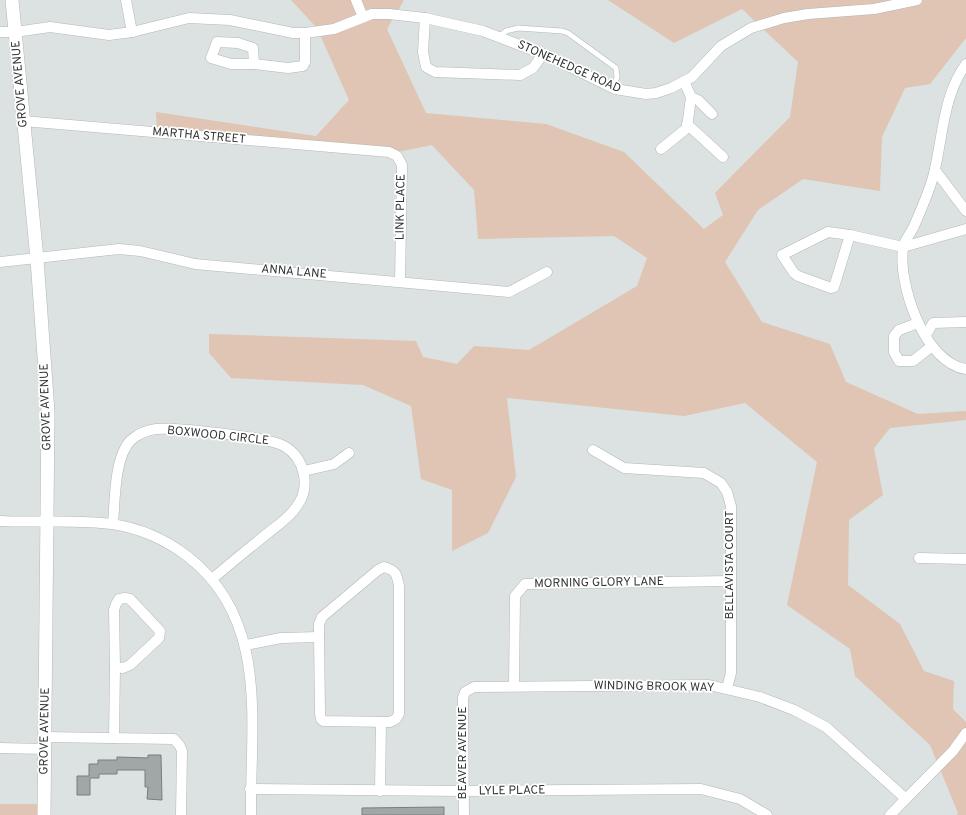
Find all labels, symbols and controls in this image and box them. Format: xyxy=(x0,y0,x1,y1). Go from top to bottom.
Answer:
street label: STONEHEDGE ROAD xyxy=(515,37,623,97)
street label: GROVE AVENUE xyxy=(8,40,32,128)
street label: MARTHA STREET xyxy=(152,124,246,148)
street label: LINK PLACE xyxy=(392,174,410,240)
street label: ANNA LANE xyxy=(261,261,327,283)
street label: GROVE AVENUE xyxy=(36,363,56,451)
street label: BOXWOOD CIRCLE xyxy=(166,423,270,449)
street label: BELLAVISTA COURT xyxy=(722,510,738,620)
street label: MORNING GLORY LANE xyxy=(534,574,664,592)
street label: WINDING BROOK WAY xyxy=(593,678,715,696)
street label: GROVE AVENUE xyxy=(36,687,54,775)
street label: BEAVER AVENUE xyxy=(455,707,471,799)
street label: LYLE PLACE xyxy=(478,782,546,800)

